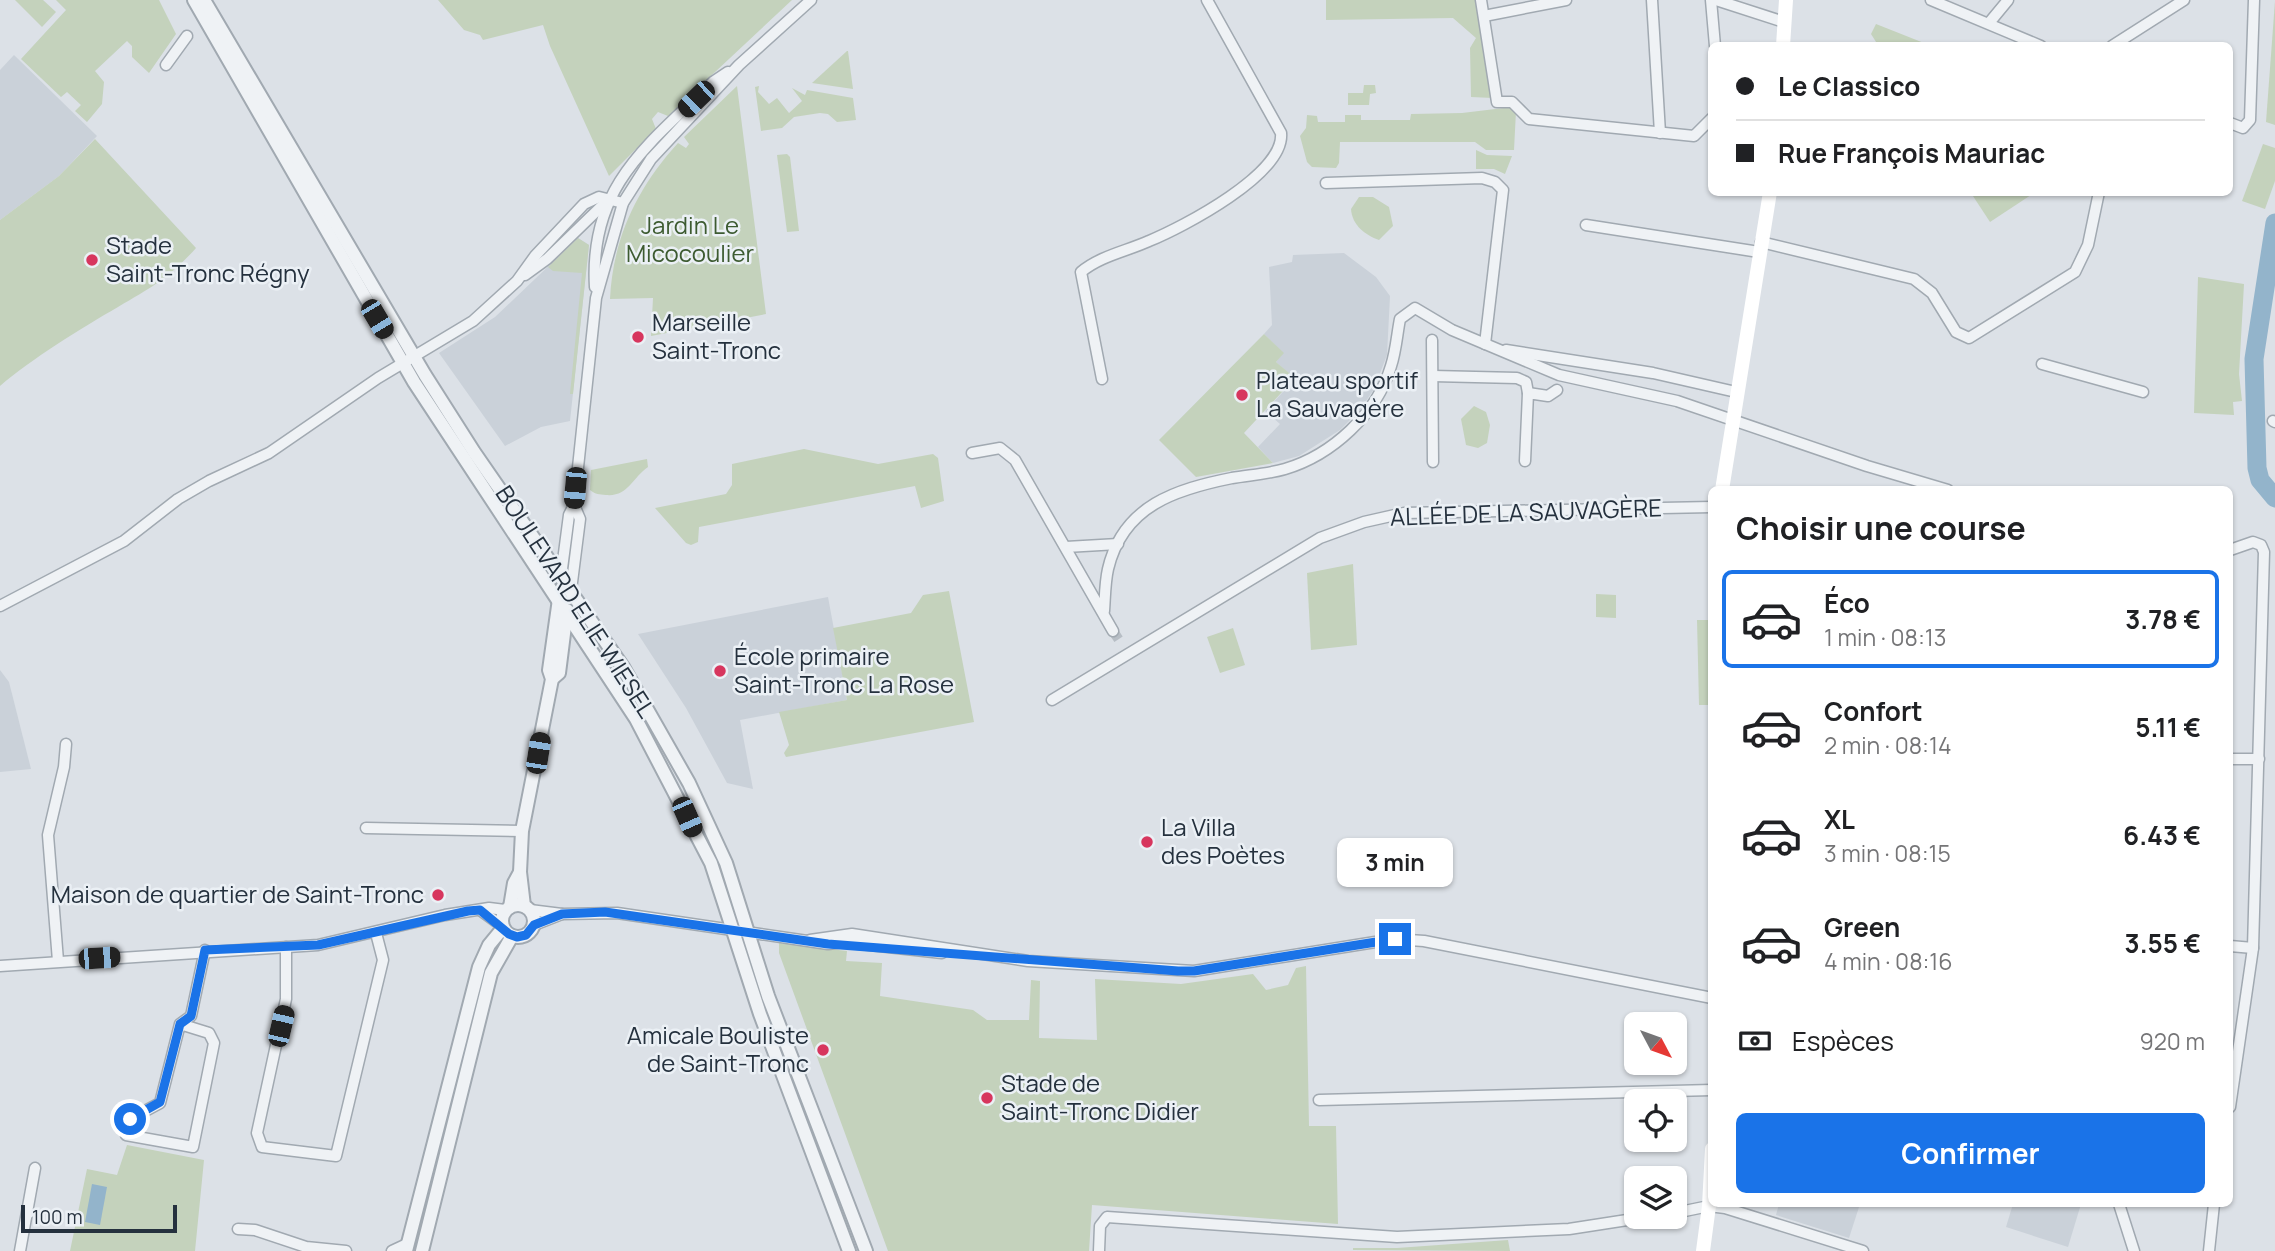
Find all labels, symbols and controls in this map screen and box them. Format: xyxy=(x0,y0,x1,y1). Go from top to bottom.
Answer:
text: Le Classico xyxy=(1778,68,1920,104)
car xyxy=(674,77,719,121)
text: Rue François Mauriac xyxy=(1778,135,2045,171)
park label: Jardin Le Micocoulier xyxy=(626,208,754,269)
place label: Stade Saint-Tronc Régny xyxy=(106,228,310,289)
marker: Stade Saint-Tronc Régny xyxy=(84,252,100,268)
car xyxy=(358,296,397,342)
place label: Marseille Saint-Tronc xyxy=(652,305,781,366)
marker: Marseille Saint-Tronc xyxy=(630,329,646,345)
place label: Plateau sportif La Sauvagère xyxy=(1256,363,1419,424)
marker: Plateau sportif La Sauvagère xyxy=(1234,387,1250,403)
car xyxy=(563,466,588,510)
street label: BOULEVARD ELIE WIESEL xyxy=(489,479,664,724)
street label: ALLÉE DE LA SAUVAGÈRE xyxy=(1389,490,1662,533)
text: Choisir une course xyxy=(1736,506,2026,550)
text: Éco xyxy=(1824,585,1870,621)
icon: car xyxy=(1740,588,1803,651)
text: 3.78 € xyxy=(2125,601,2201,637)
text: 1 min · 08:13 xyxy=(1824,621,1946,653)
place label: École primaire Saint-Tronc La Rose xyxy=(734,639,954,700)
marker: École primaire Saint-Tronc La Rose xyxy=(712,663,728,679)
text: Confort xyxy=(1824,693,1923,729)
icon: car xyxy=(1740,696,1803,759)
text: 5.11 € xyxy=(2135,709,2201,745)
text: 2 min · 08:14 xyxy=(1824,729,1951,761)
car xyxy=(525,731,552,775)
car xyxy=(669,794,706,840)
text: XL xyxy=(1824,801,1855,837)
icon: car xyxy=(1740,804,1803,867)
place label: La Villa des Poètes xyxy=(1161,810,1285,871)
text: 6.43 € xyxy=(2123,817,2201,853)
marker: La Villa des Poètes xyxy=(1139,834,1155,850)
text: 3 min · 08:15 xyxy=(1824,837,1951,869)
callout: 3 min xyxy=(1337,838,1453,886)
text: 3 min xyxy=(1365,846,1425,878)
place label: Maison de quartier de Saint-Tronc xyxy=(51,877,424,910)
marker: Maison de quartier de Saint-Tronc xyxy=(430,887,446,903)
text: Green xyxy=(1824,909,1900,945)
icon: car xyxy=(1740,912,1803,975)
route end xyxy=(1379,923,1411,955)
text: 3.55 € xyxy=(2125,925,2201,961)
text: 4 min · 08:16 xyxy=(1824,945,1953,977)
car xyxy=(78,946,121,970)
car xyxy=(267,1003,296,1049)
north arrow xyxy=(1624,1012,1687,1074)
map controls xyxy=(1624,1012,1687,1229)
place label: Amicale Bouliste de Saint-Tronc xyxy=(627,1018,809,1079)
icon: cash xyxy=(1736,1022,1774,1060)
text: Espèces xyxy=(1792,1023,1894,1059)
text: 920 m xyxy=(2139,1025,2205,1057)
marker: Amicale Bouliste de Saint-Tronc xyxy=(815,1042,831,1058)
place label: Stade de Saint-Tronc Didier xyxy=(1001,1066,1199,1127)
button: locate xyxy=(1624,1089,1687,1152)
marker: Stade de Saint-Tronc Didier xyxy=(979,1090,995,1106)
route start xyxy=(114,1103,146,1135)
button: Confirmer xyxy=(1736,1113,2205,1193)
button: layers xyxy=(1624,1166,1687,1229)
scale bar xyxy=(21,1202,177,1234)
text: 100 m xyxy=(32,1204,83,1230)

